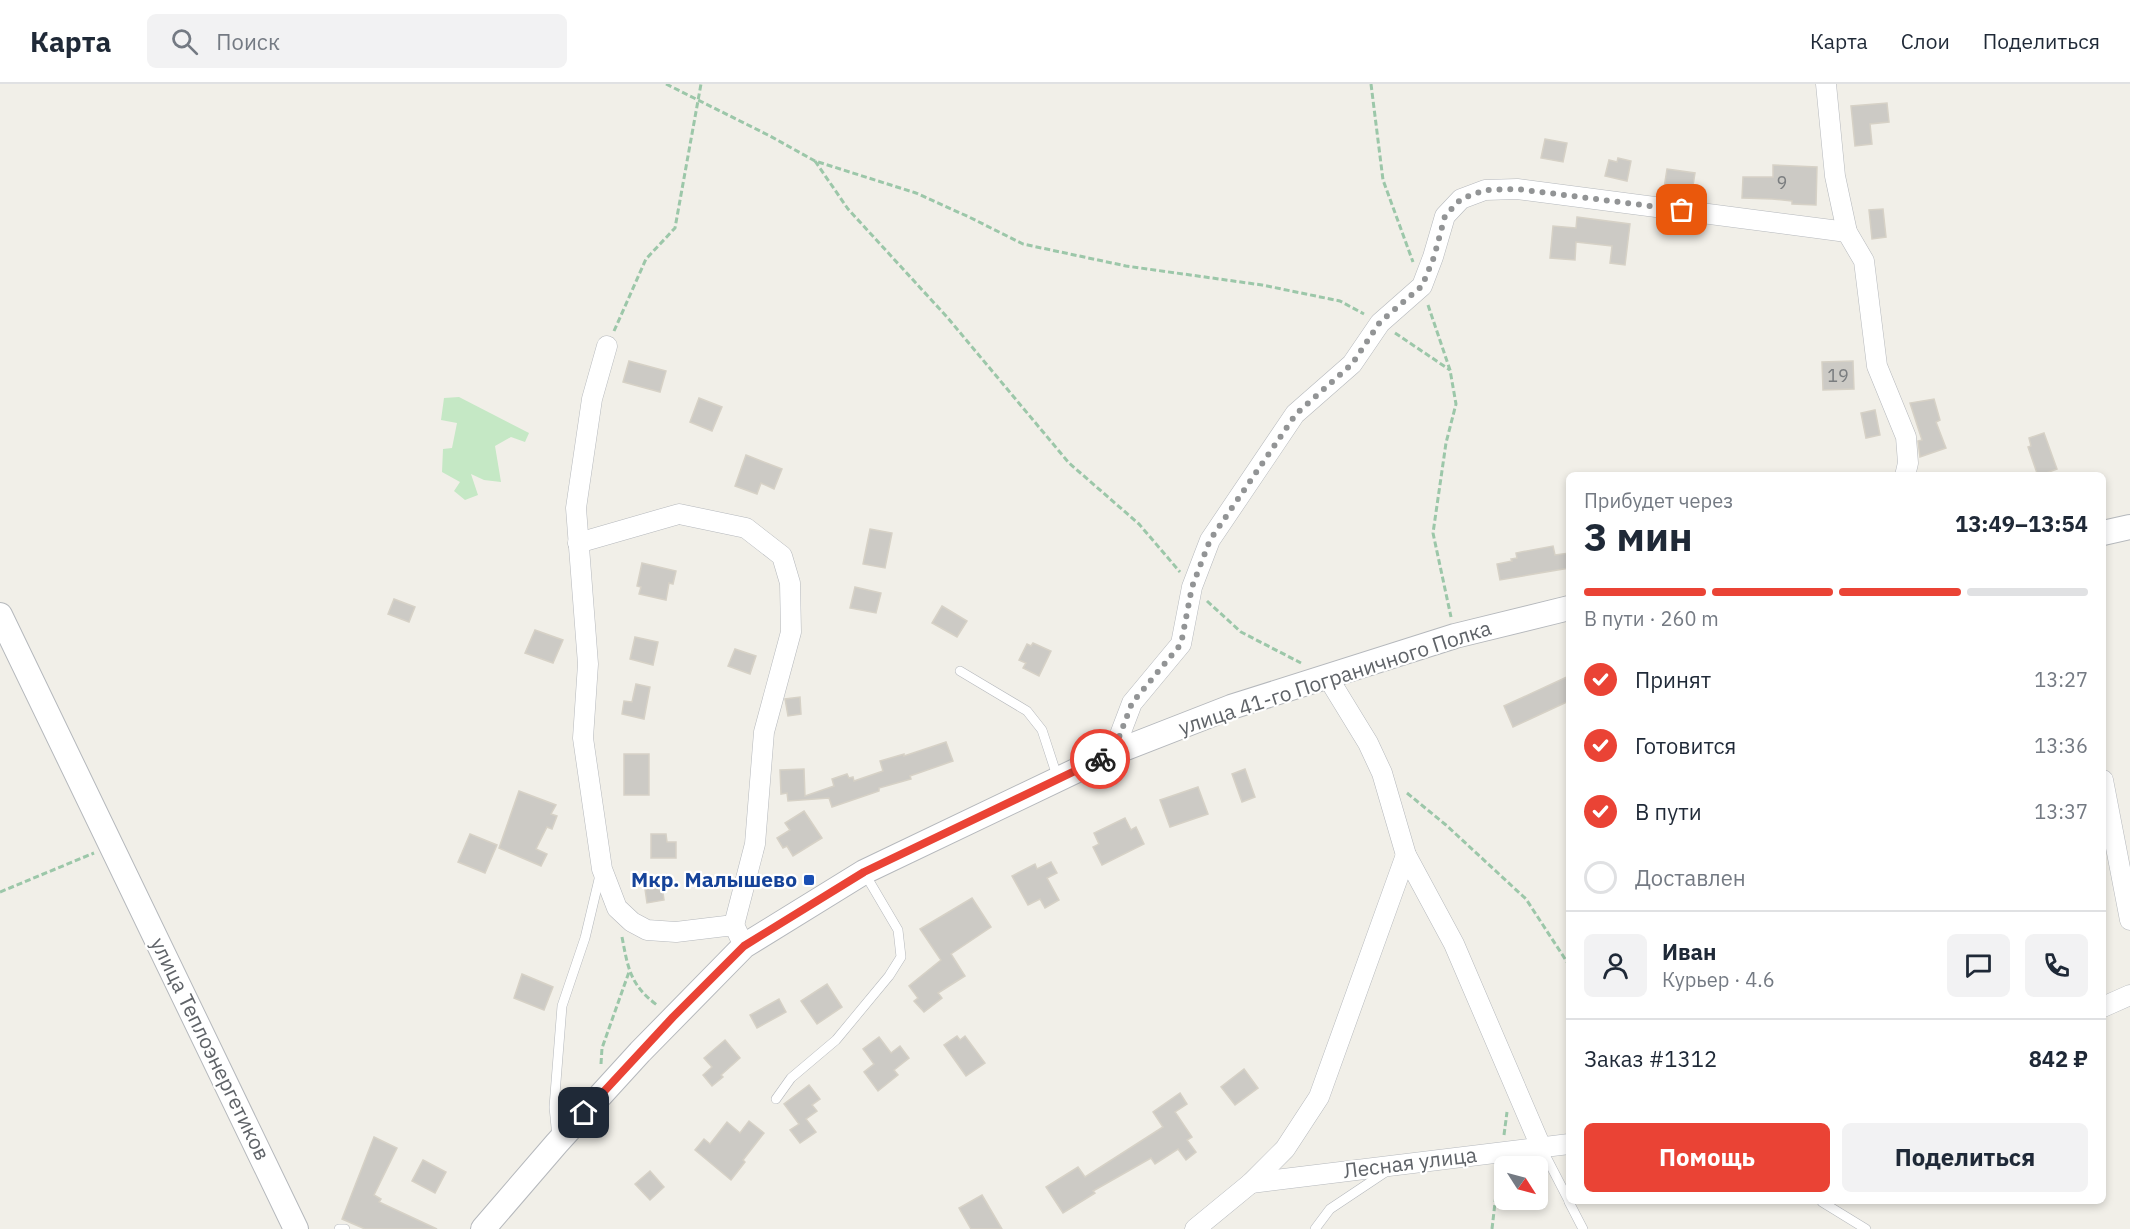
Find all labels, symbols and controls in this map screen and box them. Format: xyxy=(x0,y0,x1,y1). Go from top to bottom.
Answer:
search box xyxy=(147,14,567,68)
text: Карта xyxy=(30,23,111,60)
icon: search xyxy=(168,25,201,58)
text: Поиск xyxy=(216,27,280,56)
text: Карта xyxy=(1810,27,1868,55)
text: Слои xyxy=(1901,27,1950,55)
text: Поделиться xyxy=(1983,27,2100,55)
house number: 9 xyxy=(1777,171,1787,194)
pin xyxy=(1656,184,1707,235)
icon: bag xyxy=(1665,193,1698,226)
house number: 19 xyxy=(1827,364,1849,387)
text: Прибудет через xyxy=(1584,487,1733,514)
text: 13:49–13:54 xyxy=(1955,509,2088,538)
text: 3 мин xyxy=(1584,511,1693,562)
text: В пути · 260 m xyxy=(1584,605,1719,632)
street label: улица 41-го Пограничного Полка xyxy=(1175,613,1495,741)
icon: check xyxy=(1584,663,1617,696)
text: Принят xyxy=(1635,665,1711,694)
text: 13:27 xyxy=(2034,666,2088,693)
courier xyxy=(1070,729,1130,789)
icon: check xyxy=(1584,729,1617,762)
text: Готовится xyxy=(1635,731,1736,760)
text: 13:36 xyxy=(2034,732,2088,759)
icon: bike xyxy=(1084,743,1117,776)
icon: check xyxy=(1584,795,1617,828)
text: В пути xyxy=(1635,797,1702,826)
text: 13:37 xyxy=(2034,798,2088,825)
text: Доставлен xyxy=(1635,863,1746,892)
place label: Мкр. Малышево xyxy=(631,865,797,893)
marker: Мкр. Малышево xyxy=(802,873,816,887)
street label: улица Теплоэнергетиков xyxy=(145,933,277,1165)
button: person xyxy=(1584,934,1647,997)
button: chat xyxy=(1947,934,2010,997)
button: phone xyxy=(2025,934,2088,997)
text: Иван xyxy=(1662,937,1717,966)
text: Курьер · 4.6 xyxy=(1662,966,1775,993)
text: Заказ #1312 xyxy=(1584,1044,1717,1073)
text: 842 ₽ xyxy=(2029,1044,2088,1073)
pin xyxy=(558,1087,609,1138)
icon: home xyxy=(567,1096,600,1129)
button: Помощь xyxy=(1584,1123,1830,1192)
button: Поделиться xyxy=(1842,1123,2088,1192)
street label: Лесная улица xyxy=(1341,1140,1478,1184)
north arrow xyxy=(1494,1156,1548,1210)
map controls xyxy=(1494,1156,1548,1210)

